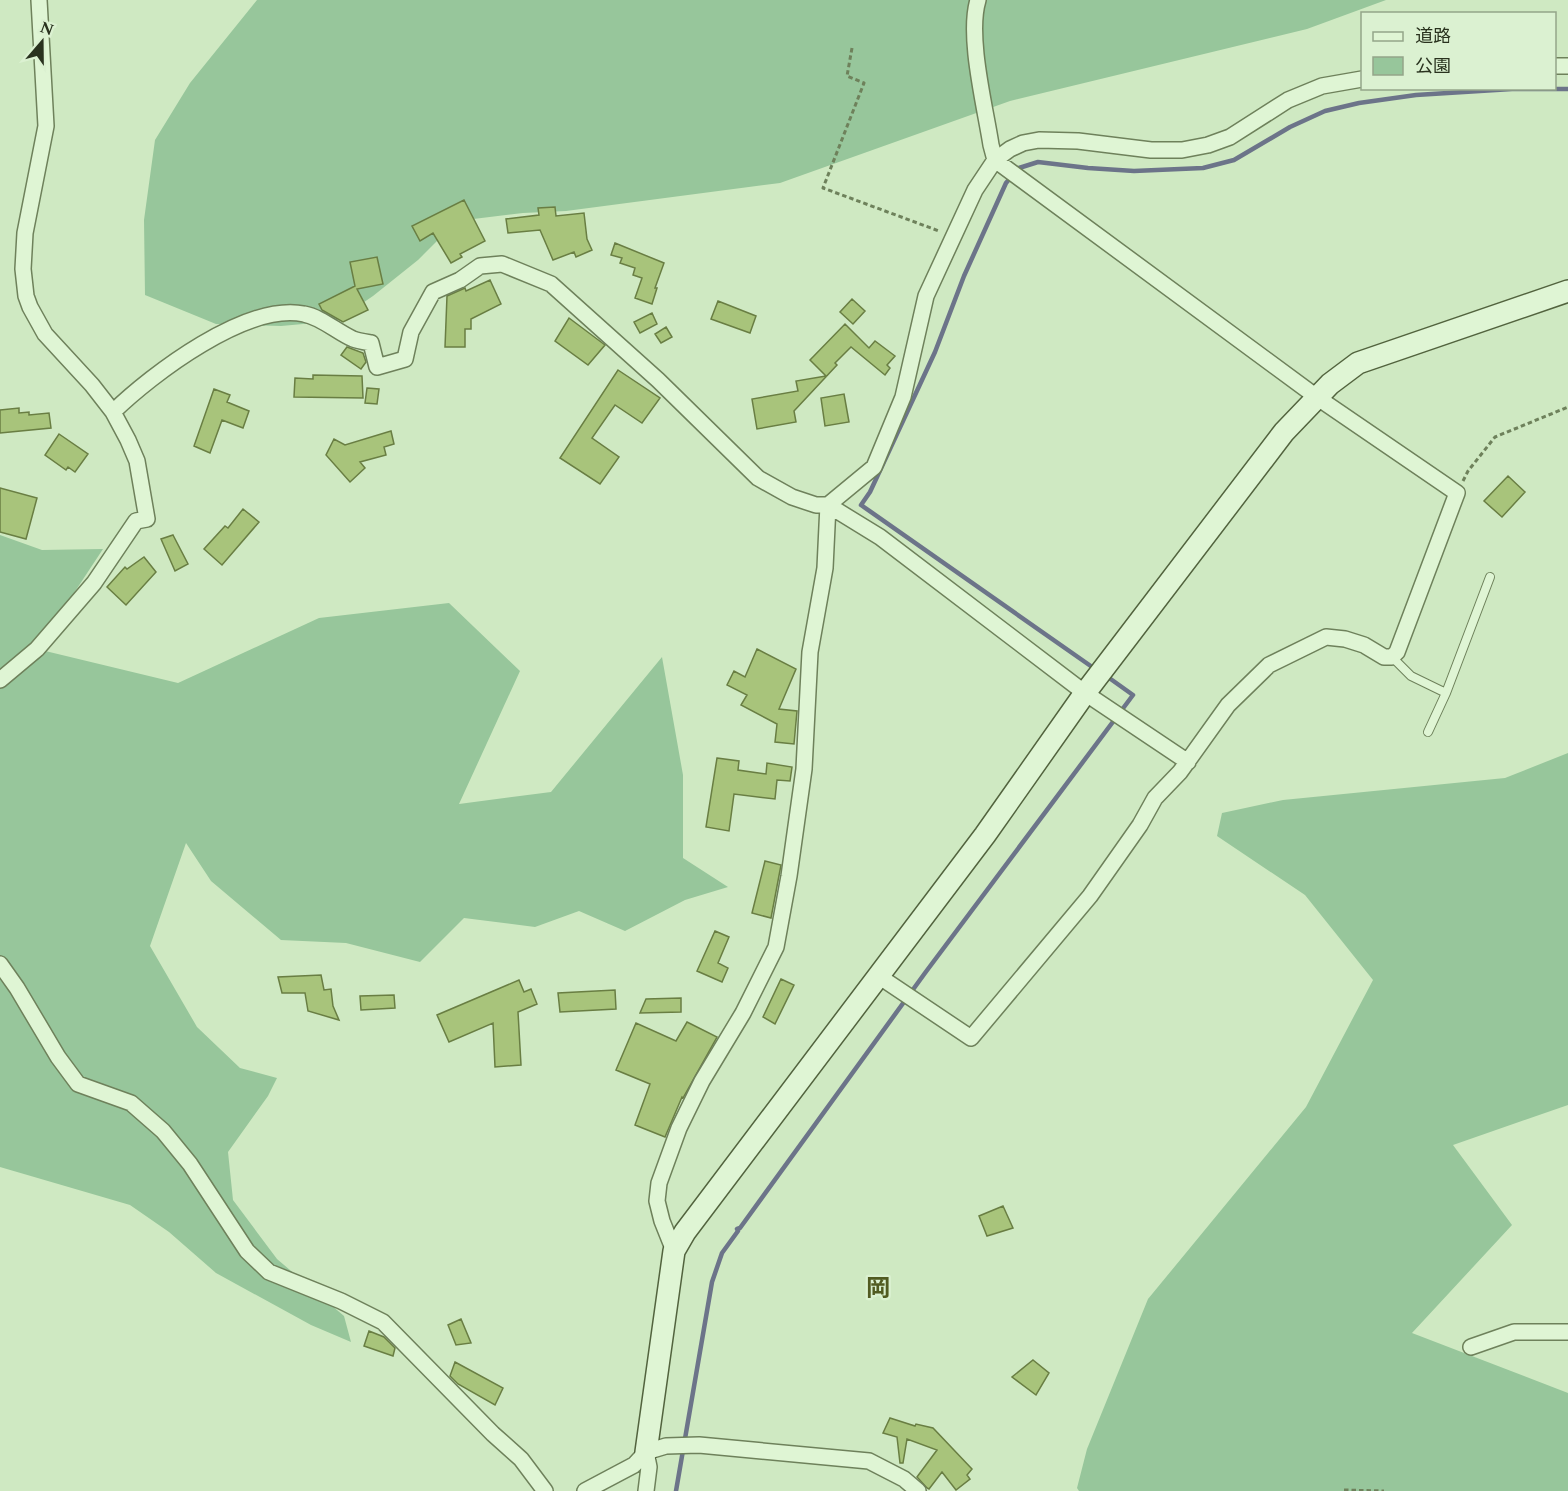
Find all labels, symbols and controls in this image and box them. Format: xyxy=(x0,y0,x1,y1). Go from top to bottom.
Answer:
north arrow xyxy=(12,12,72,72)
legend xyxy=(1361,12,1556,90)
text: N xyxy=(37,15,57,42)
text: 道路 xyxy=(1415,23,1451,50)
text: 公園 xyxy=(1415,53,1451,80)
district label: 岡 xyxy=(866,1271,890,1307)

